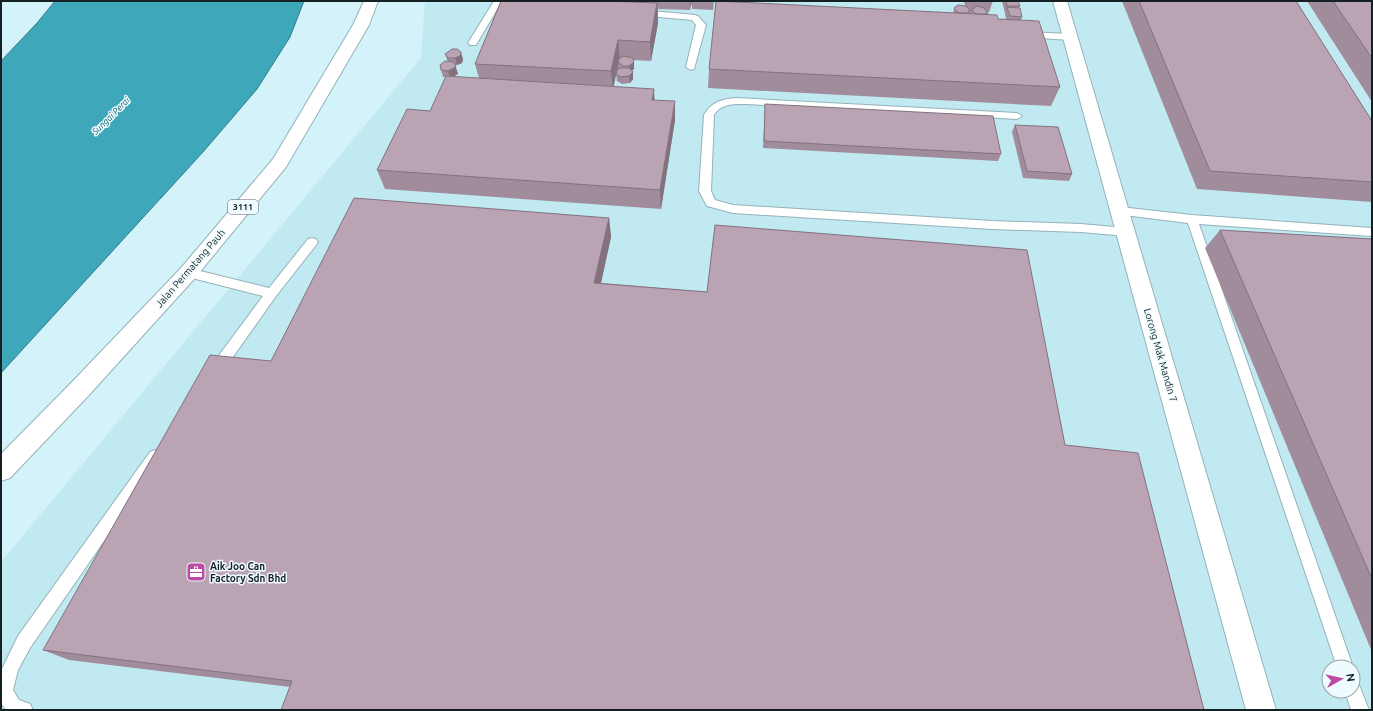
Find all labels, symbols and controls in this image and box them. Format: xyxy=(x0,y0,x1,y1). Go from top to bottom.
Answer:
water label: Sungai Perai xyxy=(90,95,132,137)
road number: 3111 xyxy=(228,200,258,214)
street label: Jalan Permatang Pauh xyxy=(153,227,227,310)
street label: Lorong Mak Mandin 7 xyxy=(1142,307,1179,403)
office icon: Aik Joo Can Factory Sdn Bhd xyxy=(185,561,207,583)
place label: Aik Joo Can Factory Sdn Bhd xyxy=(210,561,286,584)
north arrow xyxy=(1321,659,1361,699)
text: N xyxy=(1344,673,1357,683)

